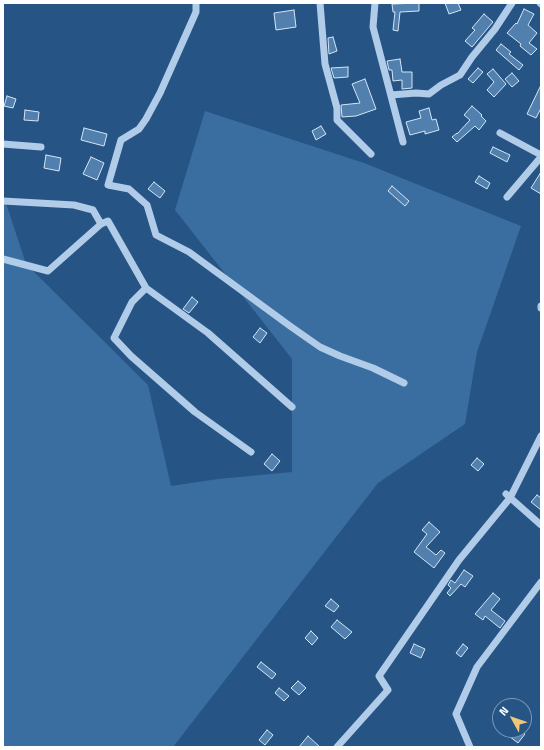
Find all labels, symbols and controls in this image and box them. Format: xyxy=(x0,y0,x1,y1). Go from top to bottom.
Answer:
north arrow xyxy=(492,698,532,738)
text: N xyxy=(495,703,512,719)

